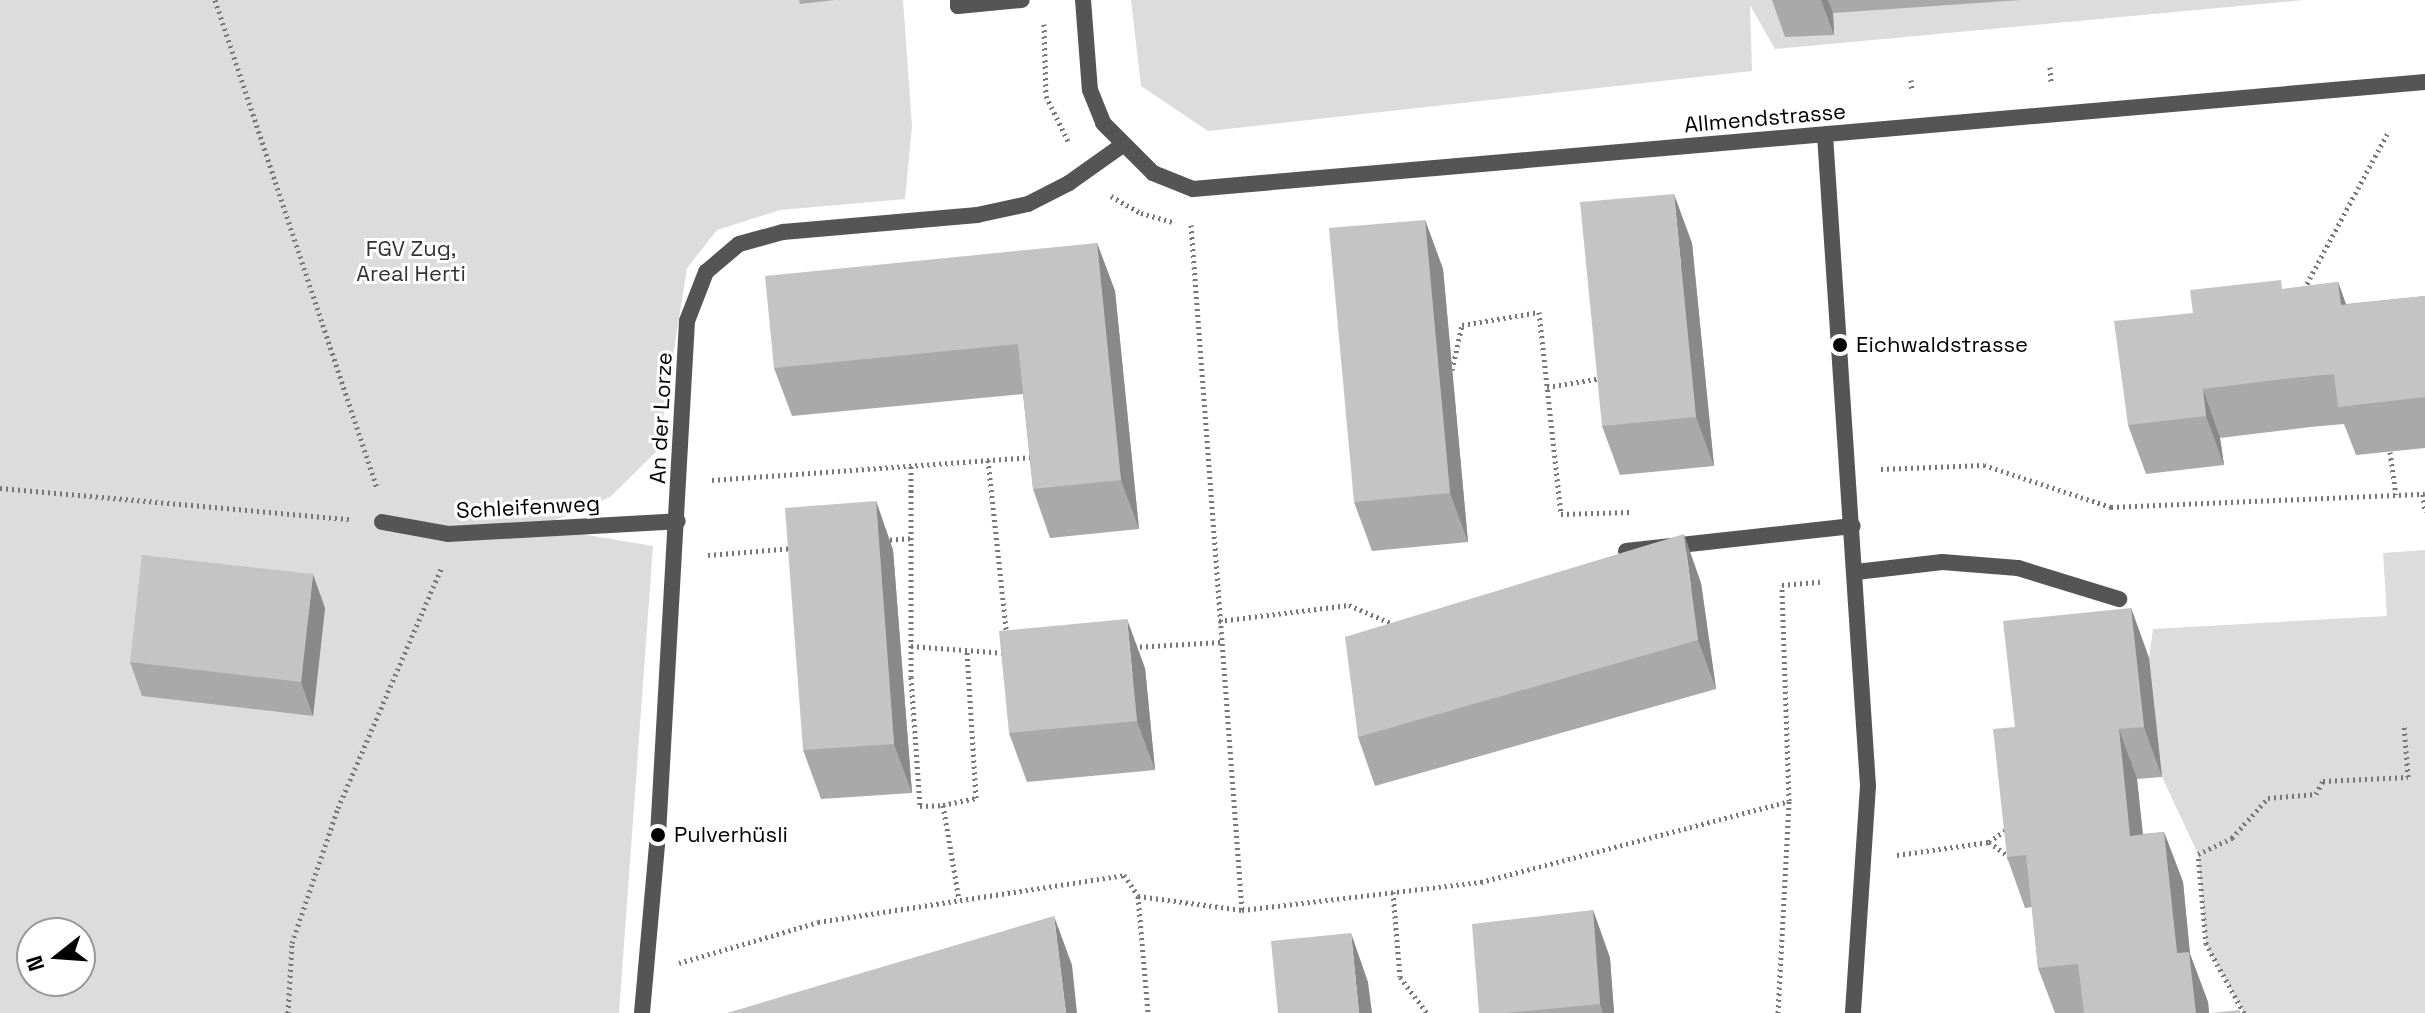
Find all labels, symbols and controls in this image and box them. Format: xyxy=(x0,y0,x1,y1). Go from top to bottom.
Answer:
street label: Allmendstrasse xyxy=(1683,98,1847,138)
park label: FGV Zug, Areal Herti xyxy=(356,235,466,286)
place label: Eichwaldstrasse xyxy=(1856,332,2028,358)
marker: Eichwaldstrasse xyxy=(1831,336,1849,354)
street label: An der Lorze xyxy=(644,351,678,485)
street label: Schleifenweg xyxy=(455,490,601,524)
place label: Pulverhüsli xyxy=(674,822,788,848)
marker: Pulverhüsli xyxy=(649,826,667,844)
north arrow xyxy=(16,917,96,997)
text: N xyxy=(19,952,51,975)

